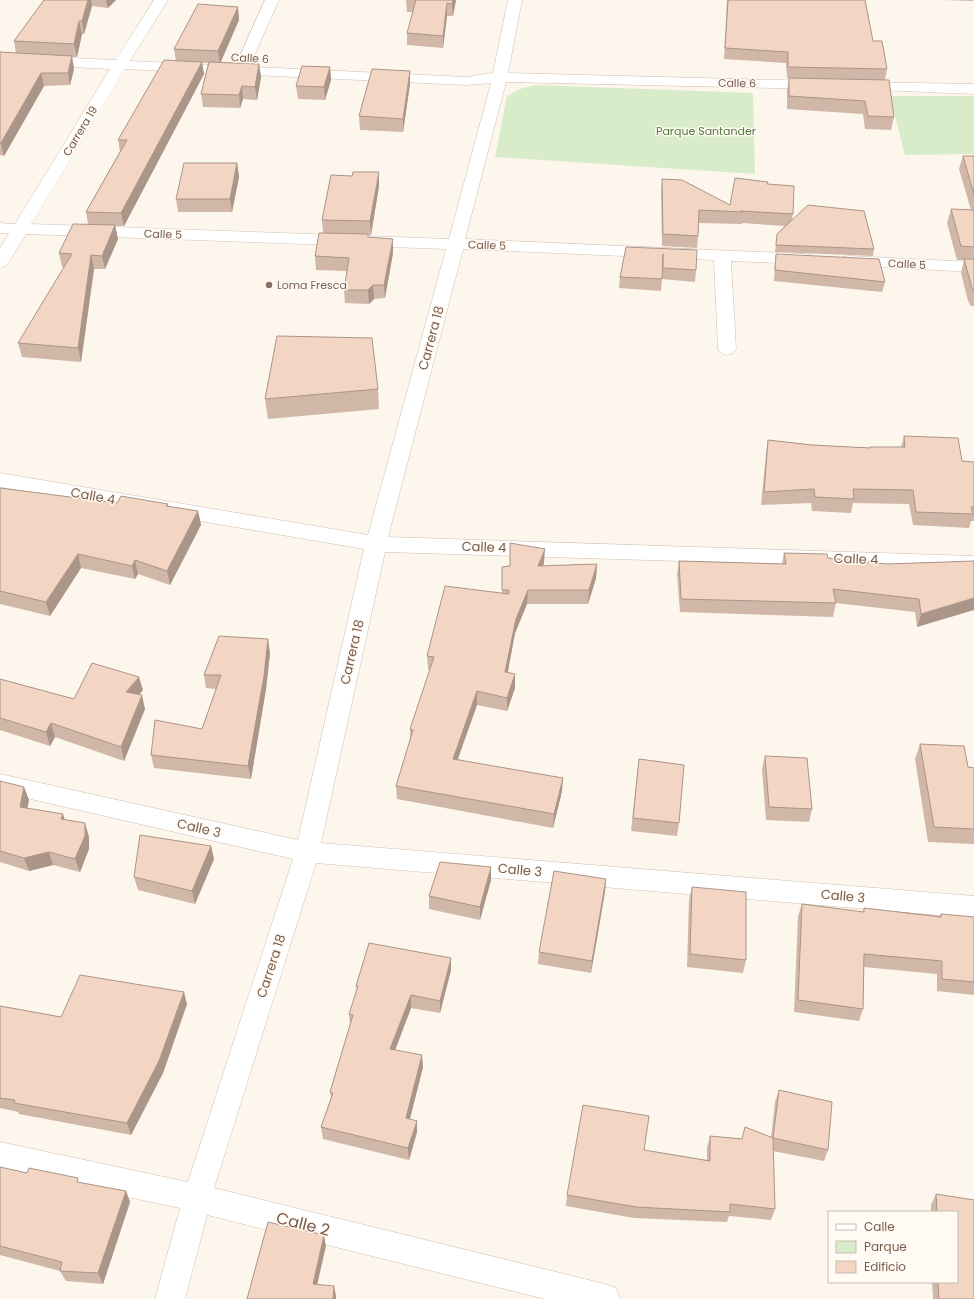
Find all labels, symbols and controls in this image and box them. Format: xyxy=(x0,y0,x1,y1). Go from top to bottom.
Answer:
street label: Calle 6 xyxy=(231,49,269,67)
street label: Calle 6 xyxy=(718,75,756,91)
street label: Carrera 19 xyxy=(59,103,101,159)
park label: Parque Santander xyxy=(656,123,756,139)
street label: Calle 5 xyxy=(144,225,182,243)
street label: Calle 5 xyxy=(468,236,506,254)
street label: Calle 5 xyxy=(888,255,926,273)
place label: Loma Fresca xyxy=(277,277,347,293)
marker: Loma Fresca xyxy=(264,280,274,290)
street label: Carrera 18 xyxy=(413,304,449,372)
street label: Calle 4 xyxy=(69,483,117,509)
street label: Calle 4 xyxy=(461,537,507,557)
street label: Calle 4 xyxy=(833,549,879,569)
street label: Carrera 18 xyxy=(335,618,369,686)
street label: Calle 3 xyxy=(175,814,223,842)
street label: Calle 3 xyxy=(497,859,543,881)
street label: Calle 3 xyxy=(820,885,866,907)
street label: Carrera 18 xyxy=(252,932,290,1000)
street label: Calle 2 xyxy=(274,1206,332,1242)
legend xyxy=(828,1211,958,1283)
text: Calle xyxy=(864,1218,895,1235)
text: Parque xyxy=(864,1238,907,1255)
text: Edificio xyxy=(864,1258,906,1275)

